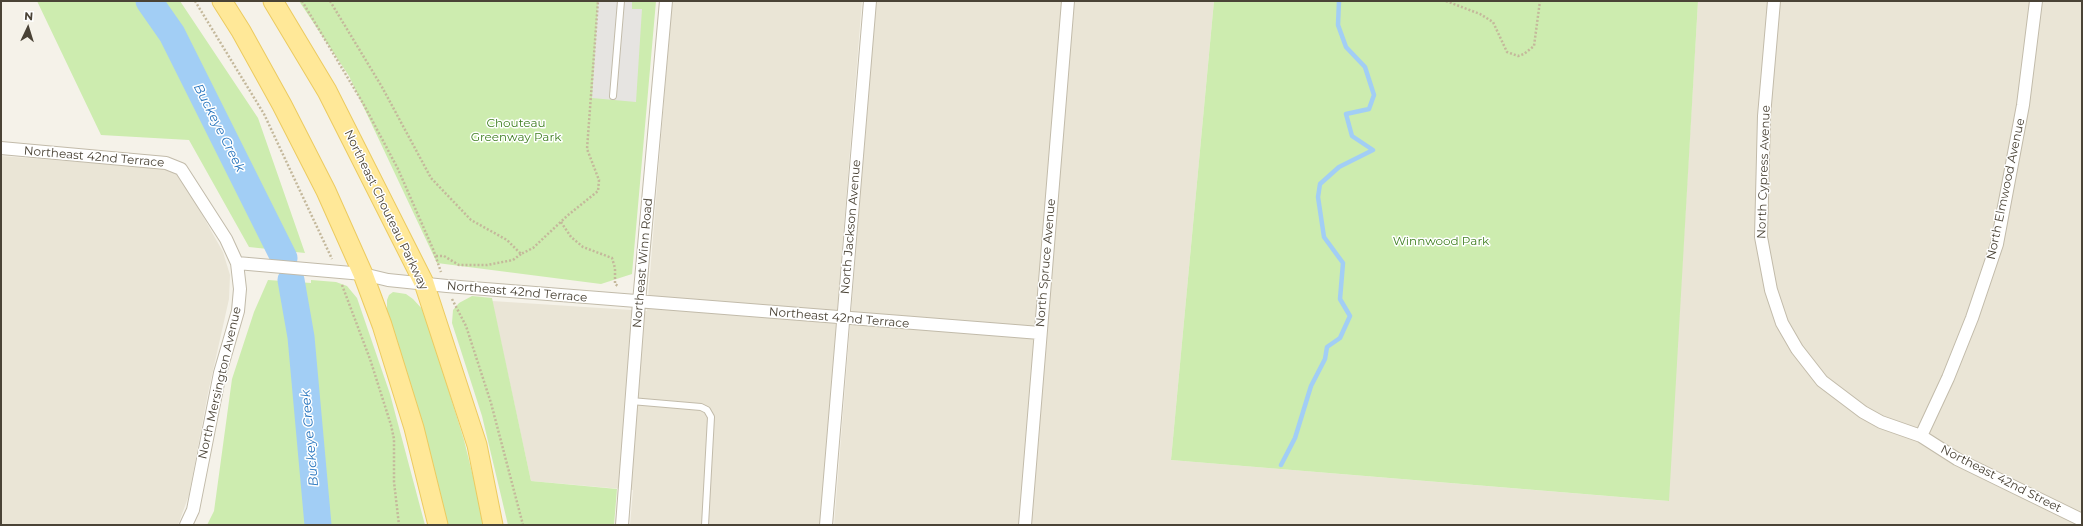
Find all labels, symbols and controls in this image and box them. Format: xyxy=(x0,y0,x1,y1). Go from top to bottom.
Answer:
north arrow xyxy=(8,8,48,48)
text: N xyxy=(24,9,34,23)
water label: Buckeye Creek xyxy=(190,81,248,175)
street label: North Cypress Avenue xyxy=(1754,105,1774,239)
park label: Chouteau Greenway Park xyxy=(471,116,561,144)
street label: North Elmwood Avenue xyxy=(1984,117,2028,261)
street label: Northeast Chouteau Parkway xyxy=(341,128,431,292)
street label: Northeast 42nd Terrace xyxy=(23,144,165,170)
street label: North Jackson Avenue xyxy=(838,159,864,295)
street label: Northeast Winn Road xyxy=(630,197,656,329)
street label: North Spruce Avenue xyxy=(1033,198,1059,328)
park label: Winnwood Park xyxy=(1393,234,1489,248)
street label: Northeast 42nd Terrace xyxy=(446,279,588,305)
street label: North Mersington Avenue xyxy=(195,305,245,461)
street label: Northeast 42nd Terrace xyxy=(768,305,910,331)
water label: Buckeye Creek xyxy=(298,389,322,487)
street label: Northeast 42nd Street xyxy=(1938,442,2064,516)

